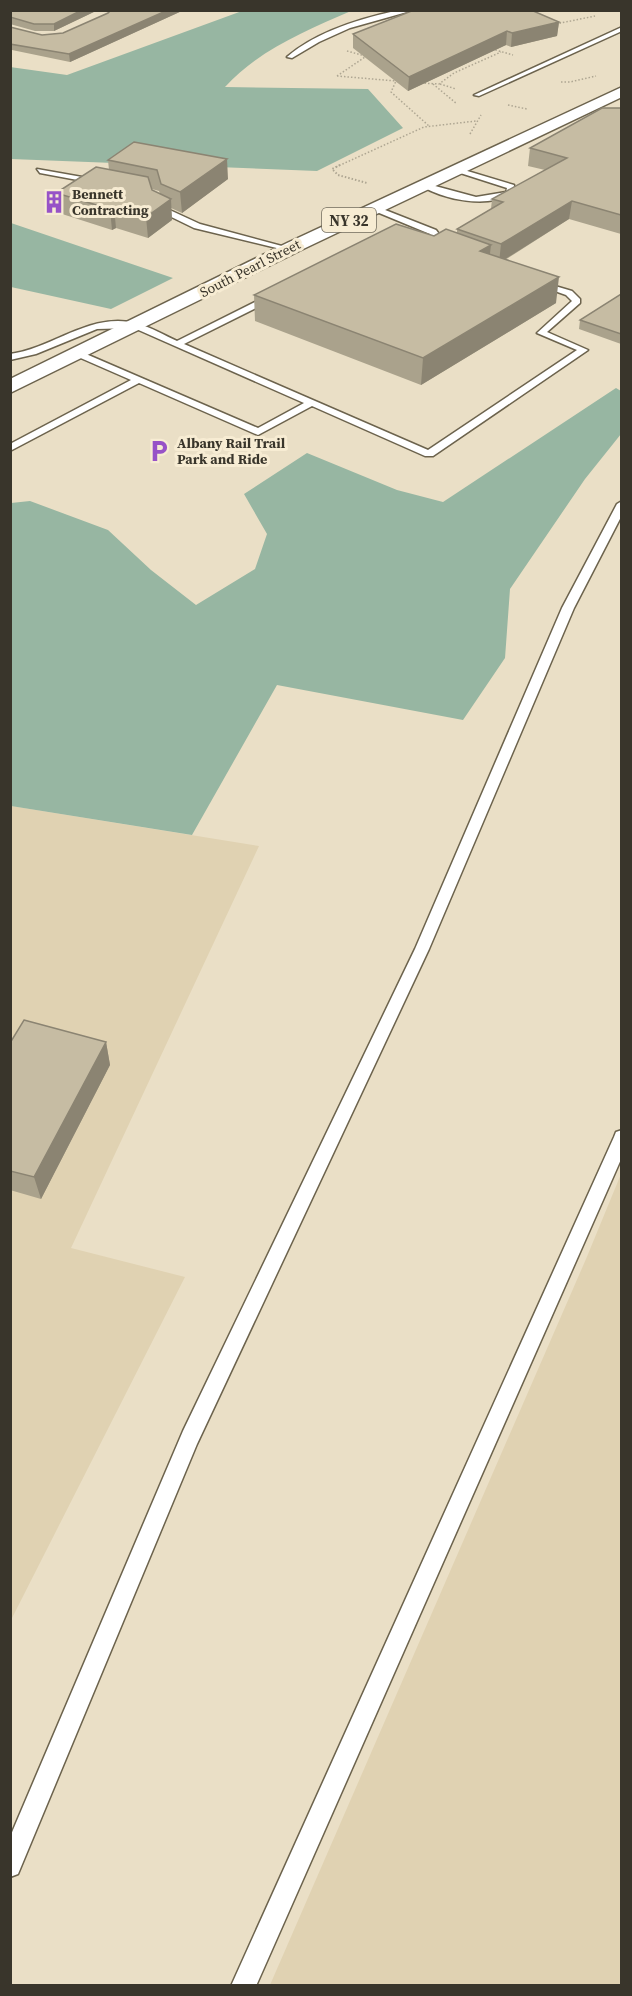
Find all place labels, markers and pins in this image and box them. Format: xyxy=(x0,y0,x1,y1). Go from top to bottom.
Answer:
place label: Bennett Contracting xyxy=(72,184,149,220)
building icon: Bennett Contracting xyxy=(41,189,67,215)
place label: Albany Rail Trail Park and Ride xyxy=(177,433,286,469)
parking icon: Albany Rail Trail Park and Ride xyxy=(146,438,172,464)

